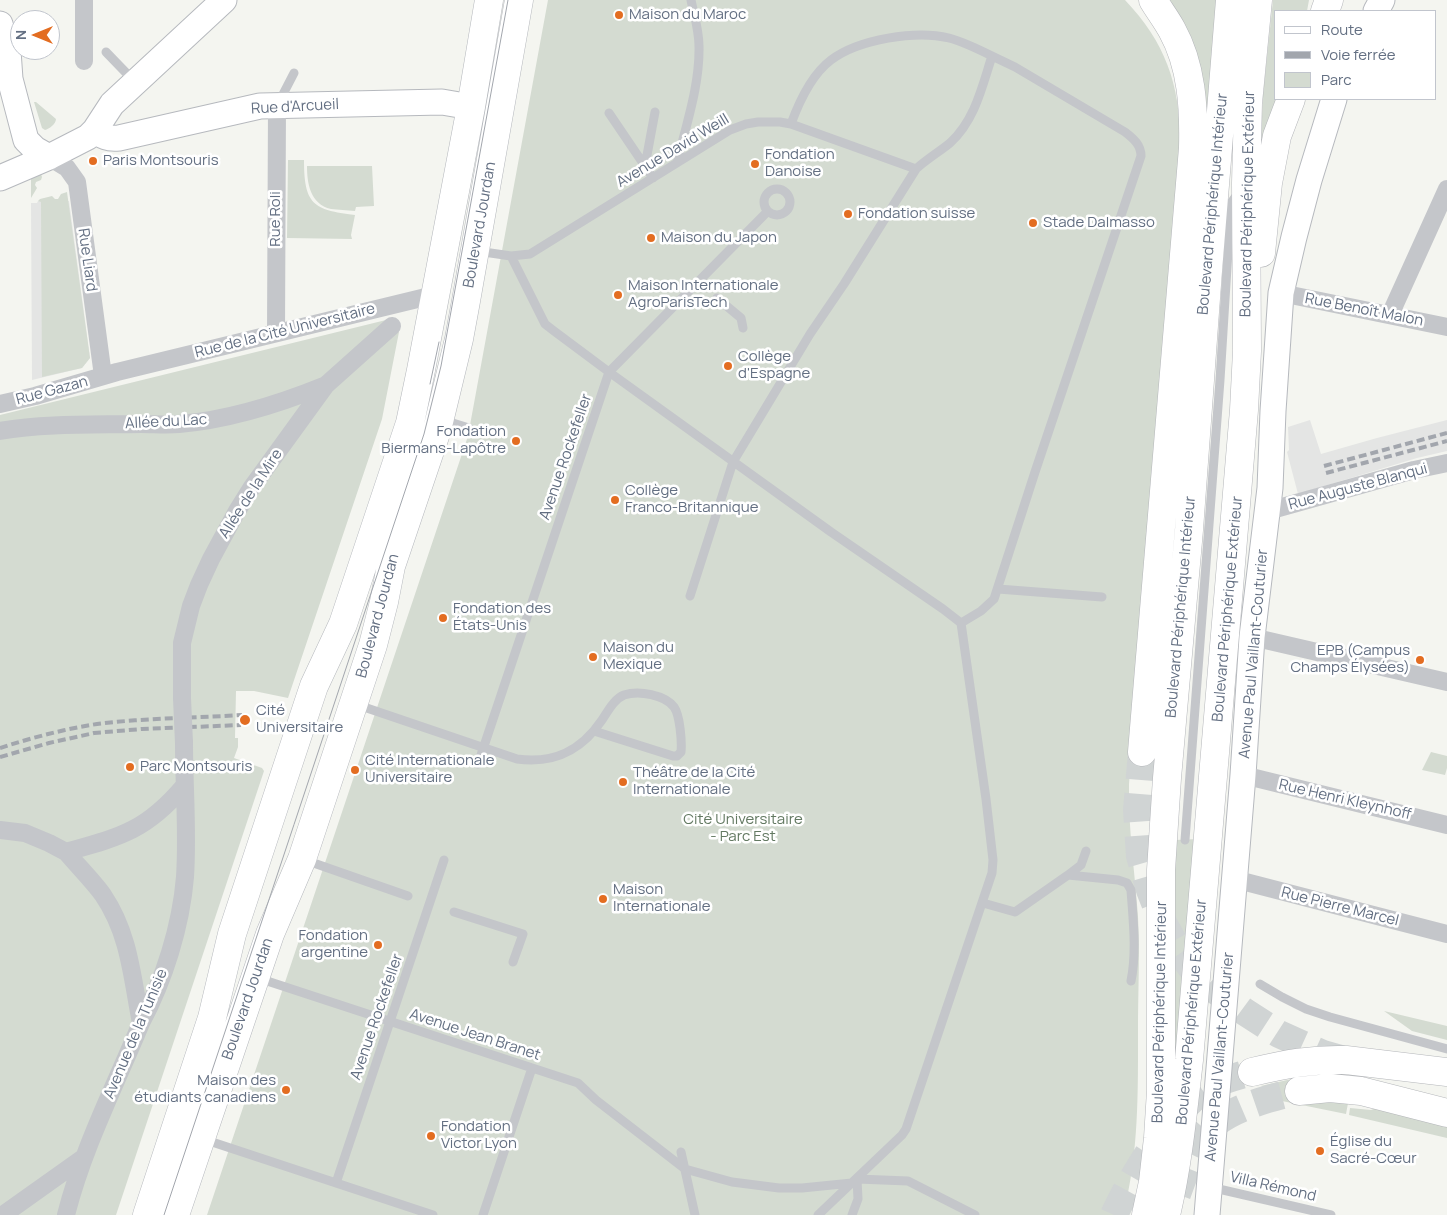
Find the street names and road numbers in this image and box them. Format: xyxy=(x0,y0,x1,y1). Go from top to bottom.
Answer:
street label: Boulevard Périphérique Extérieur xyxy=(1237,91,1259,317)
street label: Boulevard Périphérique Intérieur xyxy=(1194,92,1232,316)
street label: Rue d'Arcueil xyxy=(251,96,339,118)
street label: Avenue David Weill xyxy=(614,110,732,192)
street label: Boulevard Jourdan xyxy=(460,161,500,289)
street label: Rue Roli xyxy=(267,191,285,247)
street label: Rue Liard xyxy=(74,227,100,293)
street label: Rue Benoît Malon xyxy=(1303,290,1425,330)
street label: Rue de la Cité Universitaire xyxy=(193,300,377,362)
street label: Rue Gazan xyxy=(14,373,90,409)
street label: Avenue Rockefeller xyxy=(536,392,596,522)
street label: Allée du Lac xyxy=(125,411,207,433)
street label: Allée de la Mire xyxy=(215,446,287,542)
street label: Rue Auguste Blanqui xyxy=(1287,460,1429,514)
street label: Boulevard Périphérique Intérieur xyxy=(1162,495,1200,719)
street label: Boulevard Périphérique Extérieur xyxy=(1209,495,1247,723)
street label: Avenue Paul Vaillant-Couturier xyxy=(1236,549,1272,759)
street label: Boulevard Jourdan xyxy=(353,552,403,680)
street label: Rue Henri Kleynhoff xyxy=(1277,776,1413,824)
street label: Rue Pierre Marcel xyxy=(1279,884,1401,930)
street label: Boulevard Périphérique Extérieur xyxy=(1173,898,1211,1126)
street label: Boulevard Périphérique Intérieur xyxy=(1149,901,1171,1123)
street label: Boulevard Jourdan xyxy=(219,936,277,1062)
street label: Avenue Rockefeller xyxy=(347,952,407,1082)
street label: Avenue Paul Vaillant-Couturier xyxy=(1202,952,1238,1162)
street label: Avenue de la Tunisie xyxy=(100,966,172,1102)
street label: Avenue Jean Branet xyxy=(407,1005,543,1065)
street label: Villa Rémond xyxy=(1228,1168,1318,1206)

